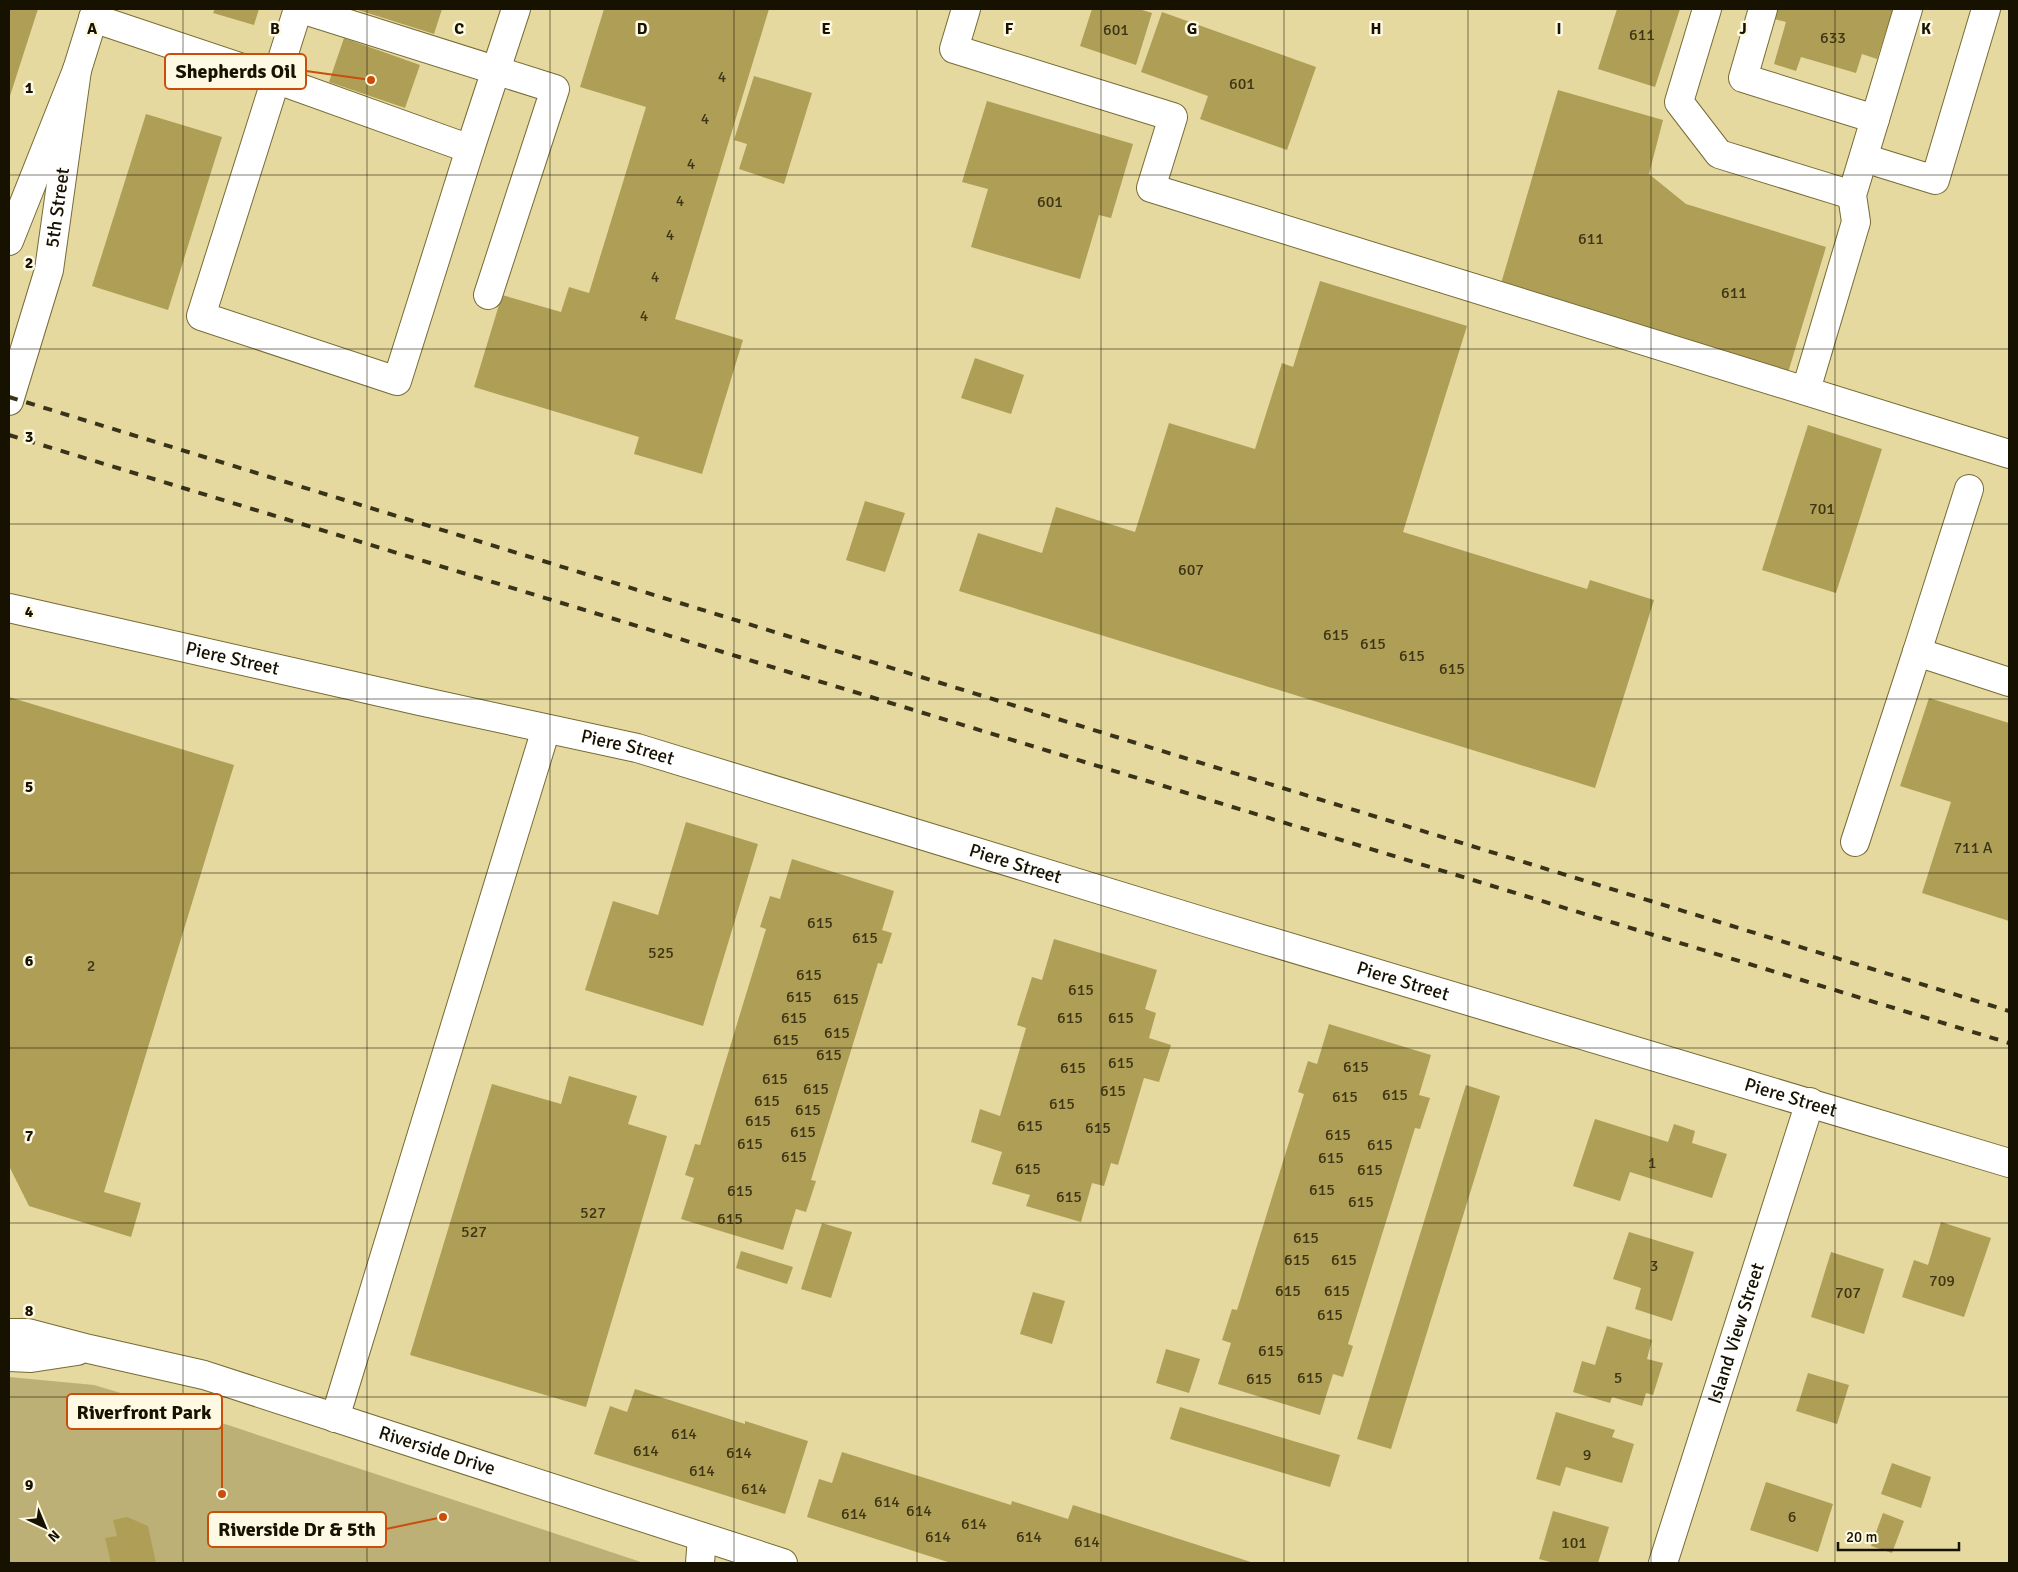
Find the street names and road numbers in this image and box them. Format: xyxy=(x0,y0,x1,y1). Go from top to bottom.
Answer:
street label: 5th Street xyxy=(40,165,75,249)
street label: Piere Street xyxy=(183,636,282,681)
street label: Piere Street xyxy=(579,724,677,771)
street label: Piere Street xyxy=(966,838,1065,889)
street label: Piere Street xyxy=(1354,956,1452,1007)
street label: Piere Street xyxy=(1742,1072,1840,1123)
street label: Island View Street xyxy=(1703,1260,1770,1407)
street label: Riverside Drive xyxy=(376,1421,498,1481)

